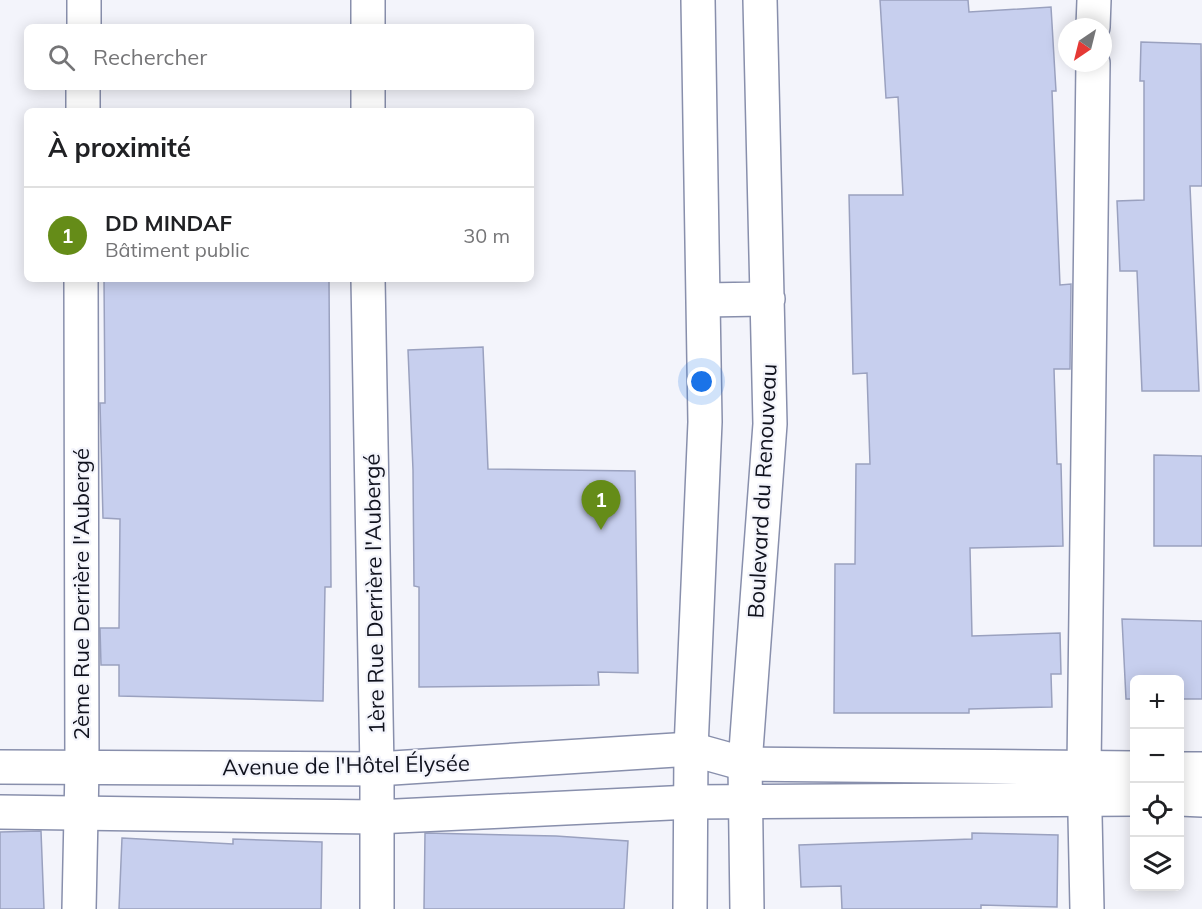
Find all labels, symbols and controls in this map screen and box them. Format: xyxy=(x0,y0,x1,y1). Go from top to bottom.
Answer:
north arrow xyxy=(1058,18,1112,72)
search box xyxy=(24,24,534,90)
icon: search xyxy=(45,41,78,74)
text: Rechercher xyxy=(93,43,207,71)
text: À proximité xyxy=(48,131,191,164)
text: DD MINDAF xyxy=(105,209,232,237)
text: 1 xyxy=(62,223,74,248)
text: 30 m xyxy=(463,223,510,248)
text: Bâtiment public xyxy=(105,237,250,262)
street label: Boulevard du Renouveau xyxy=(741,363,783,619)
your location xyxy=(687,367,716,396)
street label: 2ème Rue Derrière l'Aubergé xyxy=(67,448,95,740)
street label: 1ère Rue Derrière l'Aubergé xyxy=(358,453,390,735)
pin: 1 xyxy=(582,480,620,530)
map controls xyxy=(1130,675,1184,891)
button: + xyxy=(1130,675,1184,729)
button: − xyxy=(1130,729,1184,783)
street label: Avenue de l'Hôtel Élysée xyxy=(222,749,470,781)
button: locate xyxy=(1130,783,1184,837)
button: layers xyxy=(1130,837,1184,891)

